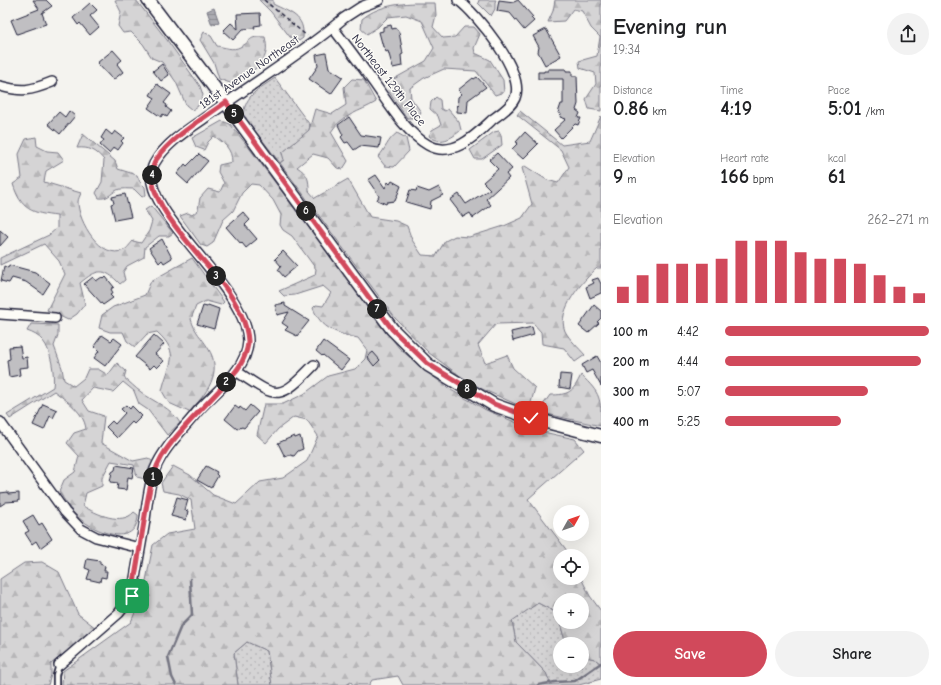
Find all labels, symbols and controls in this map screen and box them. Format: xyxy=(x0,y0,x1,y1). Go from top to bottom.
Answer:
button: share xyxy=(887,13,929,55)
text: Evening run xyxy=(613,14,727,40)
street label: 181st Avenue Northeast xyxy=(197,32,302,112)
street label: Northeast 129th Place xyxy=(349,32,429,128)
text: 19:34 xyxy=(613,42,640,57)
text: Distance xyxy=(613,84,652,97)
text: Time xyxy=(720,84,743,97)
text: Pace xyxy=(828,84,850,97)
text: 0.86 xyxy=(613,97,649,120)
text: 4:19 xyxy=(720,97,752,120)
text: 5:01 xyxy=(828,97,862,120)
pin: 5 xyxy=(224,104,244,124)
text: km xyxy=(649,105,667,118)
text: /km xyxy=(862,105,885,118)
text: 5 xyxy=(231,107,237,120)
text: Elevation xyxy=(613,152,655,165)
text: Heart rate xyxy=(720,152,769,165)
text: kcal xyxy=(828,152,846,165)
pin: 4 xyxy=(142,165,162,185)
text: 9 xyxy=(613,165,623,188)
text: 166 xyxy=(720,165,749,188)
text: 61 xyxy=(828,165,846,188)
text: 4 xyxy=(149,168,155,181)
text: m xyxy=(623,173,636,186)
text: bpm xyxy=(749,173,774,186)
pin: 6 xyxy=(296,201,316,221)
text: 6 xyxy=(303,204,309,217)
text: Elevation xyxy=(613,212,663,227)
text: 262–271 m xyxy=(867,212,929,227)
pin: 3 xyxy=(206,266,226,286)
text: 3 xyxy=(213,269,219,282)
pin: 7 xyxy=(367,299,387,319)
text: 7 xyxy=(375,302,379,315)
text: 100 m xyxy=(613,324,648,339)
text: 4:42 xyxy=(677,324,699,339)
text: 200 m xyxy=(613,354,649,369)
text: 4:44 xyxy=(677,354,698,369)
pin: 2 xyxy=(216,372,236,392)
text: 2 xyxy=(223,375,229,388)
pin: 8 xyxy=(457,379,477,399)
text: 8 xyxy=(464,382,470,395)
text: 300 m xyxy=(613,384,649,399)
text: 5:07 xyxy=(677,384,700,399)
pin xyxy=(514,401,548,435)
icon: check xyxy=(520,407,542,429)
text: 400 m xyxy=(613,414,649,429)
text: 5:25 xyxy=(677,414,700,429)
pin: 1 xyxy=(143,467,163,487)
text: 1 xyxy=(151,470,155,483)
north arrow xyxy=(553,505,589,541)
map controls xyxy=(553,505,589,673)
button: locate xyxy=(553,549,589,585)
pin xyxy=(115,579,149,613)
icon: arrive xyxy=(121,585,143,607)
button: + xyxy=(553,593,589,629)
button: Save xyxy=(613,631,767,677)
button: Share xyxy=(775,631,929,677)
button: − xyxy=(553,637,589,673)

